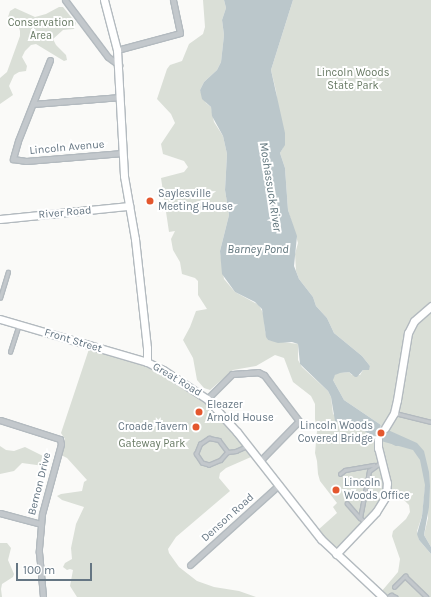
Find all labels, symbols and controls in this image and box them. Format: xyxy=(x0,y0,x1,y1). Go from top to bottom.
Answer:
park label: Conservation Area xyxy=(8,17,74,43)
park label: Lincoln Woods State Park xyxy=(317,67,389,93)
street label: Lincoln Avenue xyxy=(29,138,105,158)
water label: Moshassuck River xyxy=(256,141,284,233)
place label: Saylesville Meeting House xyxy=(158,188,233,214)
marker: Saylesville Meeting House xyxy=(145,196,155,206)
street label: River Road xyxy=(38,204,92,222)
water label: Barney Pond xyxy=(227,243,289,257)
street label: Front Street xyxy=(43,326,103,356)
street label: Great Road xyxy=(150,360,204,400)
place label: Eleazer Arnold House xyxy=(207,399,274,425)
marker: Eleazer Arnold House xyxy=(194,407,204,417)
place label: Croade Tavern xyxy=(118,420,188,434)
place label: Lincoln Woods Covered Bridge xyxy=(298,420,373,446)
marker: Croade Tavern xyxy=(191,422,201,432)
marker: Lincoln Woods Covered Bridge xyxy=(376,428,386,438)
park label: Gateway Park xyxy=(118,437,186,451)
street label: Bernon Drive xyxy=(26,451,54,517)
place label: Lincoln Woods Office xyxy=(344,477,410,503)
marker: Lincoln Woods Office xyxy=(331,485,341,495)
street label: Denson Road xyxy=(199,491,257,545)
scale bar xyxy=(18,555,94,581)
text: 100 m xyxy=(23,563,55,577)

